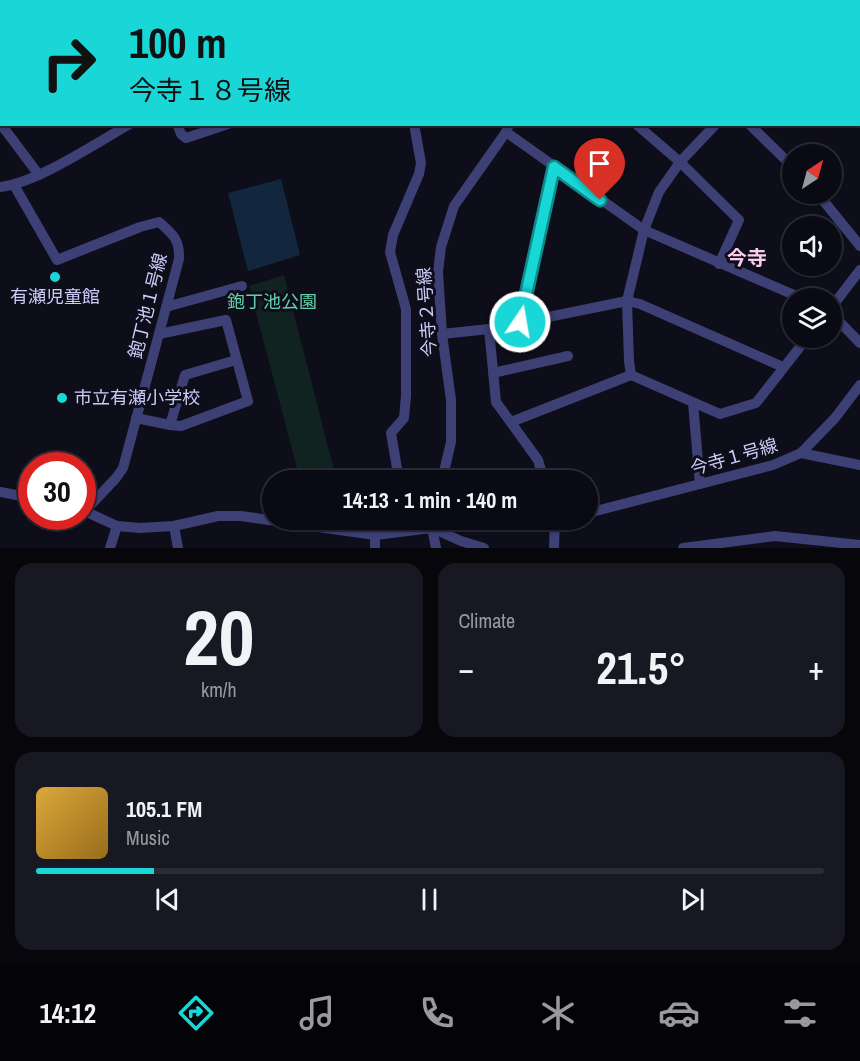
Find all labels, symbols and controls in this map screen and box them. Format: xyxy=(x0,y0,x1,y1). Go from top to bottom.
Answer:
text: 100 m xyxy=(129,15,227,71)
icon: right xyxy=(30,24,108,102)
text: 今寺１８号線 xyxy=(129,72,291,108)
pin xyxy=(574,138,625,200)
north arrow xyxy=(782,144,842,204)
map controls xyxy=(782,144,842,348)
icon: arrive xyxy=(583,147,616,180)
button: sound xyxy=(782,216,842,276)
district label: 今寺 xyxy=(727,244,767,271)
street label: 鉋丁池１号線 xyxy=(122,250,173,361)
street label: 今寺２号線 xyxy=(411,266,442,358)
marker: 有瀬児童館 xyxy=(48,270,62,284)
place label: 有瀬児童館 xyxy=(10,284,100,309)
button: layers xyxy=(782,288,842,348)
park label: 鉋丁池公園 xyxy=(227,289,317,314)
position arrow xyxy=(488,290,552,354)
place label: 市立有瀬小学校 xyxy=(74,385,200,410)
marker: 市立有瀬小学校 xyxy=(55,391,69,405)
street label: 今寺１号線 xyxy=(687,432,781,481)
speed limit sign: 30 xyxy=(18,452,96,530)
text: 14:13 · 1 min · 140 m xyxy=(343,485,517,515)
text: 20 xyxy=(183,584,254,689)
text: Climate xyxy=(459,607,515,634)
text: 21.5° xyxy=(596,637,686,698)
text: − xyxy=(459,646,474,690)
text: + xyxy=(808,646,824,690)
text: km/h xyxy=(201,676,237,703)
text: 105.1 FM xyxy=(126,794,202,824)
text: Music xyxy=(126,824,170,851)
icon: previous xyxy=(151,883,184,916)
icon: pause xyxy=(413,883,446,916)
icon: next xyxy=(676,883,709,916)
icon: directions xyxy=(175,992,217,1034)
icon: music xyxy=(296,992,338,1034)
icon: phone xyxy=(416,992,458,1034)
icon: climate xyxy=(537,992,579,1034)
icon: car xyxy=(658,992,700,1034)
icon: filters xyxy=(779,992,821,1034)
text: 14:12 xyxy=(39,995,96,1031)

